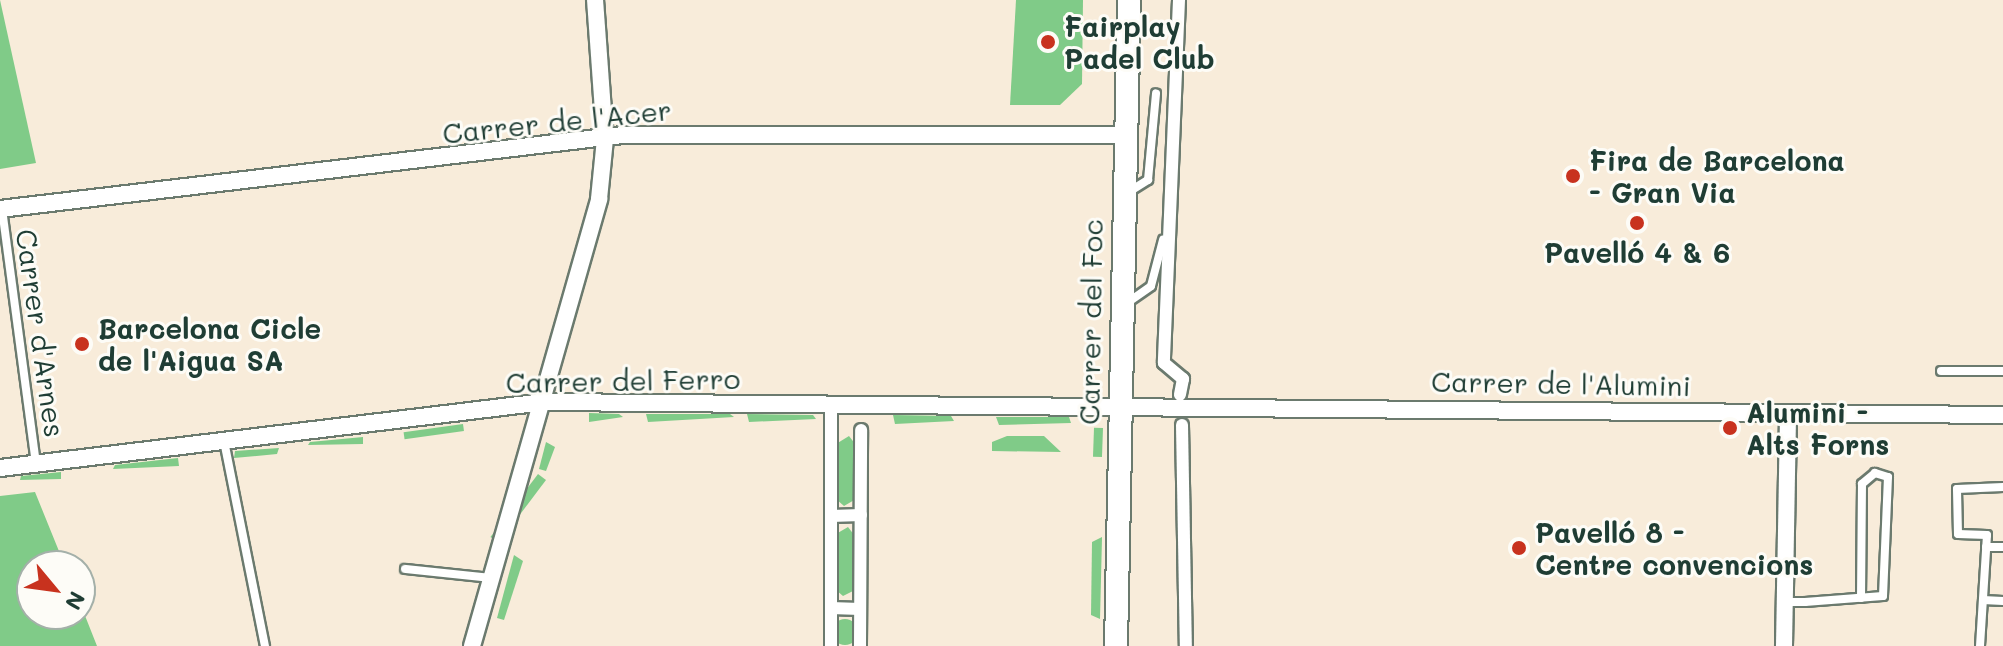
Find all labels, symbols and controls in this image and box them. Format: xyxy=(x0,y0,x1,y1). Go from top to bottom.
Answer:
place label: Fairplay Padel Club xyxy=(1064,9,1215,75)
marker: Fairplay Padel Club xyxy=(1039,33,1057,51)
street label: Carrer de l'Acer xyxy=(441,92,673,150)
place label: Fira de Barcelona - Gran Via xyxy=(1589,143,1845,209)
marker: Fira de Barcelona - Gran Via xyxy=(1564,167,1582,185)
marker: Pavelló 4 & 6 xyxy=(1628,214,1646,232)
street label: Carrer del Foc xyxy=(1071,219,1109,425)
street label: Carrer d'Arnes xyxy=(10,227,72,439)
place label: Pavelló 4 & 6 xyxy=(1544,235,1730,269)
place label: Barcelona Cicle de l'Aigua SA xyxy=(98,311,321,377)
marker: Barcelona Cicle de l'Aigua SA xyxy=(73,335,91,353)
street label: Carrer del Ferro xyxy=(505,361,741,399)
street label: Carrer de l'Alumini xyxy=(1431,364,1691,402)
place label: Alumini - Alts Forns xyxy=(1746,395,1889,461)
marker: Alumini - Alts Forns xyxy=(1721,419,1739,437)
place label: Pavelló 8 - Centre convencions xyxy=(1535,515,1813,581)
marker: Pavelló 8 - Centre convencions xyxy=(1510,539,1528,557)
north arrow xyxy=(16,550,96,630)
text: N xyxy=(59,587,92,615)

